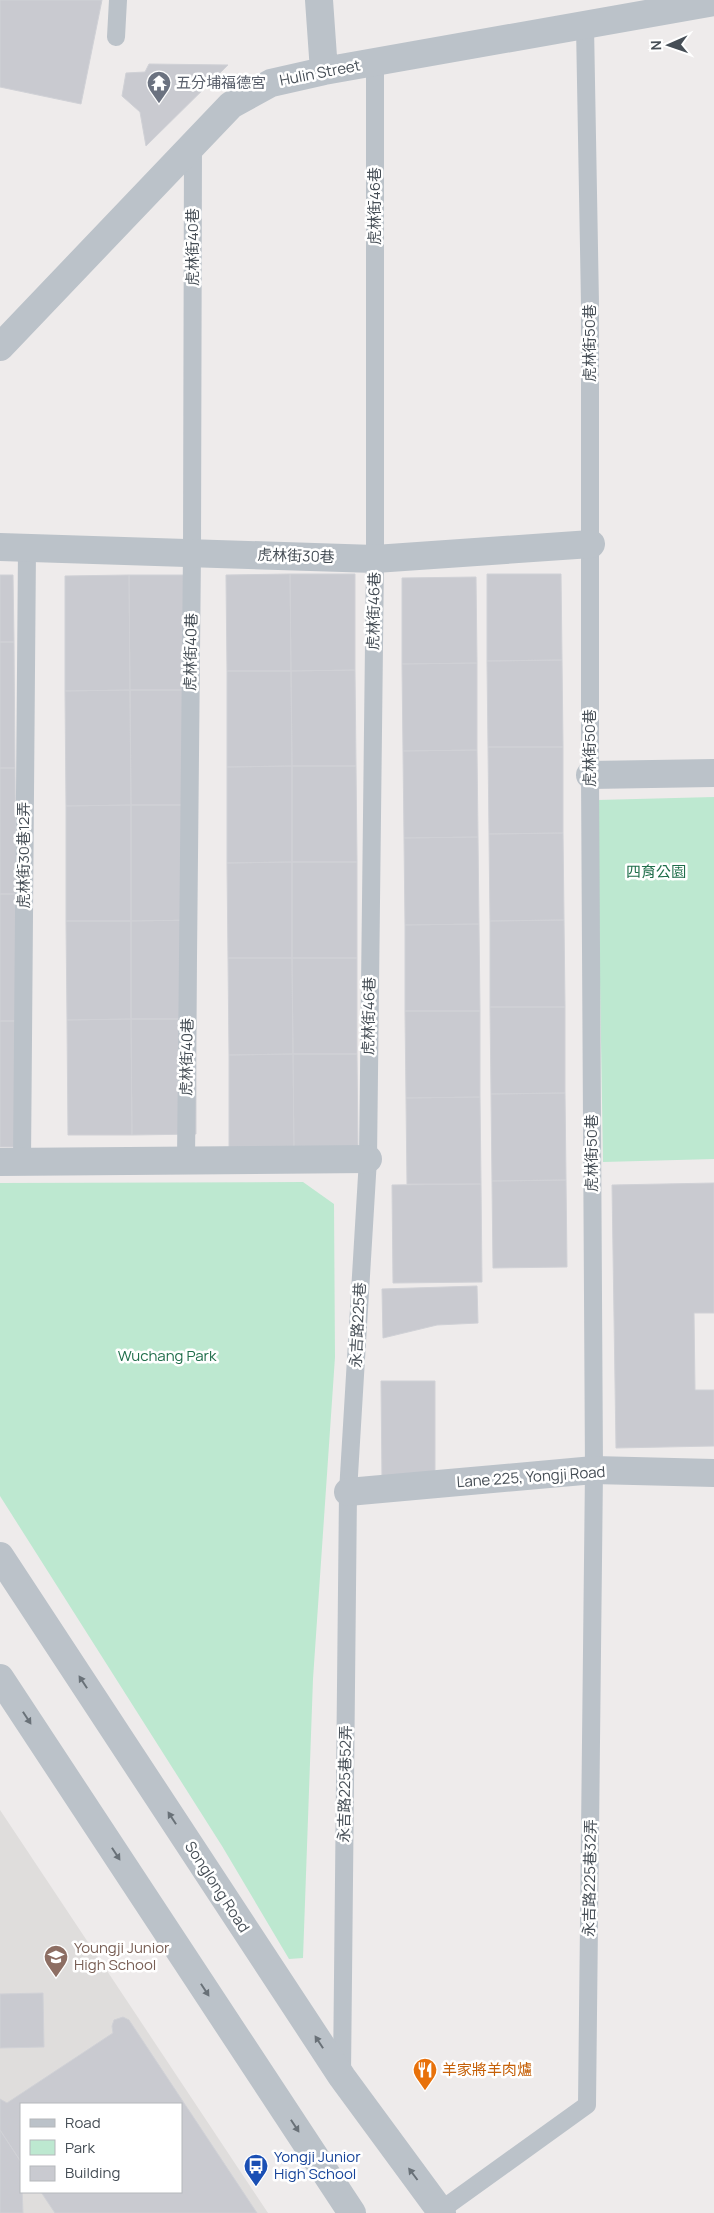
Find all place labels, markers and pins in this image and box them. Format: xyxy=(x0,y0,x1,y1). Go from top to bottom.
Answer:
temple icon: 五分埔福德宮 xyxy=(146,70,172,104)
place label: 五分埔福德宮 xyxy=(176,72,266,93)
place label: Youngji Junior High School xyxy=(74,1937,170,1975)
school or university icon: Youngji Junior High School xyxy=(43,1944,69,1978)
restaurant icon: 羊家將羊肉爐 xyxy=(412,2057,438,2091)
place label: 羊家將羊肉爐 xyxy=(442,2059,532,2080)
place label: Yongji Junior High School xyxy=(274,2146,361,2184)
bus stop icon: Yongji Junior High School xyxy=(243,2153,269,2187)

